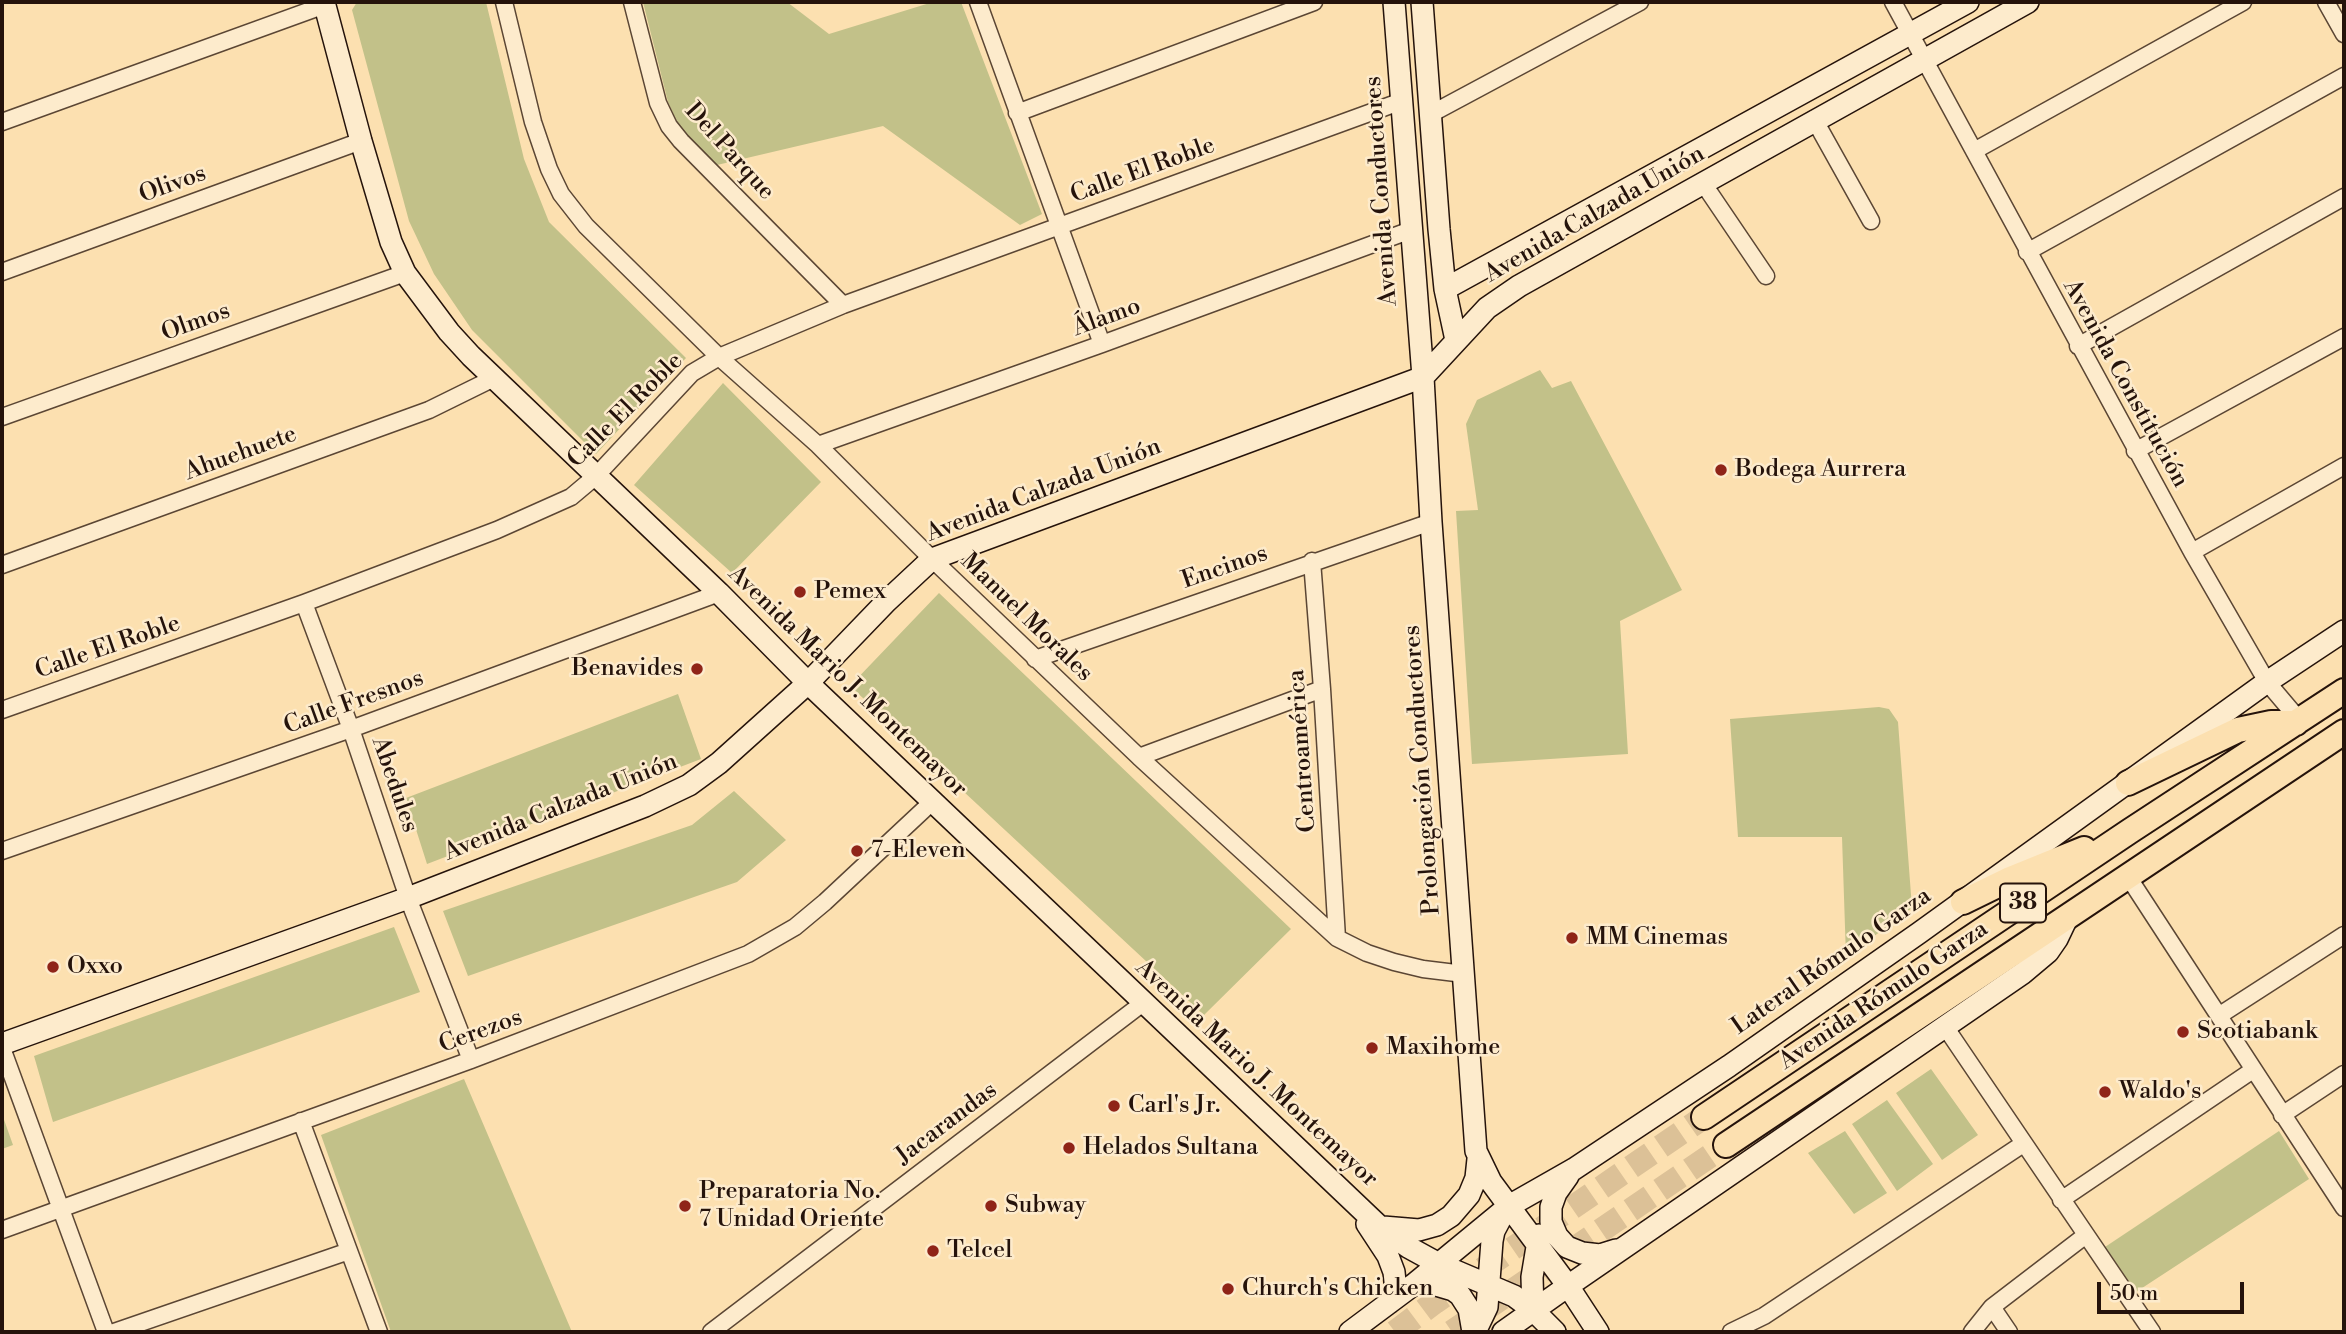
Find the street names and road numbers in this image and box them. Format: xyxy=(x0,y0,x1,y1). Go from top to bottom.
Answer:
street label: Avenida Conductores xyxy=(1360,75,1404,307)
street label: Del Parque xyxy=(678,97,780,207)
street label: Calle El Roble xyxy=(1067,132,1219,210)
street label: Avenida Calzada Unión xyxy=(1480,140,1710,290)
street label: Olivos xyxy=(136,160,210,210)
street label: Avenida Constitución xyxy=(2056,275,2194,493)
street label: Álamo xyxy=(1069,292,1145,344)
street label: Olmos xyxy=(158,297,234,349)
street label: Calle El Roble xyxy=(562,347,690,475)
street label: Ahuehuete xyxy=(181,420,301,488)
street label: Avenida Calzada Unión xyxy=(923,433,1165,549)
street label: Encinos xyxy=(1178,540,1272,596)
street label: Manuel Morales xyxy=(954,548,1098,688)
street label: Avenida Mario J. Montemayor xyxy=(722,560,972,804)
street label: Calle El Roble xyxy=(32,610,184,686)
street label: Prolongación Conductores xyxy=(1399,624,1447,916)
street label: Calle Fresnos xyxy=(280,664,428,742)
street label: Centroamérica xyxy=(1283,669,1323,833)
street label: Abedules xyxy=(364,734,424,836)
street label: Avenida Calzada Unión xyxy=(440,748,682,868)
street label: Lateral Rómulo Garza xyxy=(1727,882,1937,1042)
road number: 38 xyxy=(2000,884,2046,922)
street label: Avenida Rómulo Garza xyxy=(1774,915,1994,1077)
street label: Avenida Mario J. Montemayor xyxy=(1129,954,1383,1194)
street label: Cerezos xyxy=(435,1004,527,1060)
street label: Jacarandas xyxy=(891,1077,1003,1171)

